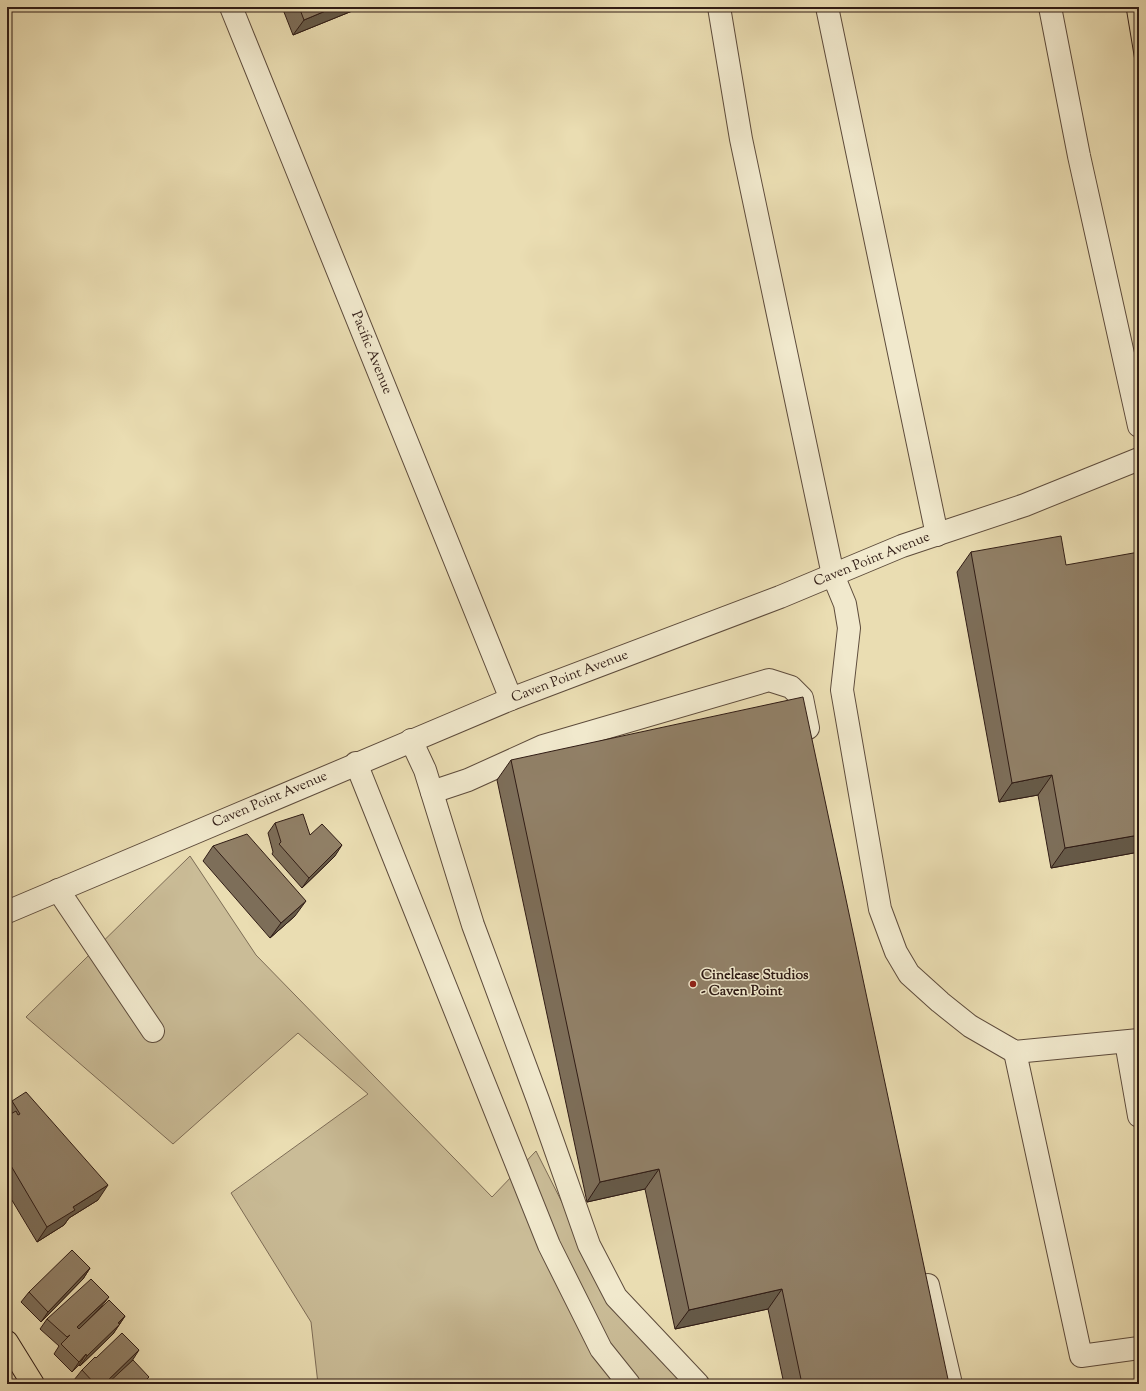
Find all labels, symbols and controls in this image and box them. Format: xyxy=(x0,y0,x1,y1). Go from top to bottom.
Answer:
street label: Pacific Avenue xyxy=(345,308,397,398)
street label: Caven Point Avenue xyxy=(811,528,933,592)
street label: Caven Point Avenue xyxy=(509,646,631,708)
street label: Caven Point Avenue xyxy=(209,767,331,833)
place label: Cinelease Studios - Caven Point xyxy=(701,966,809,1002)
marker: Cinelease Studios - Caven Point xyxy=(688,979,698,989)

